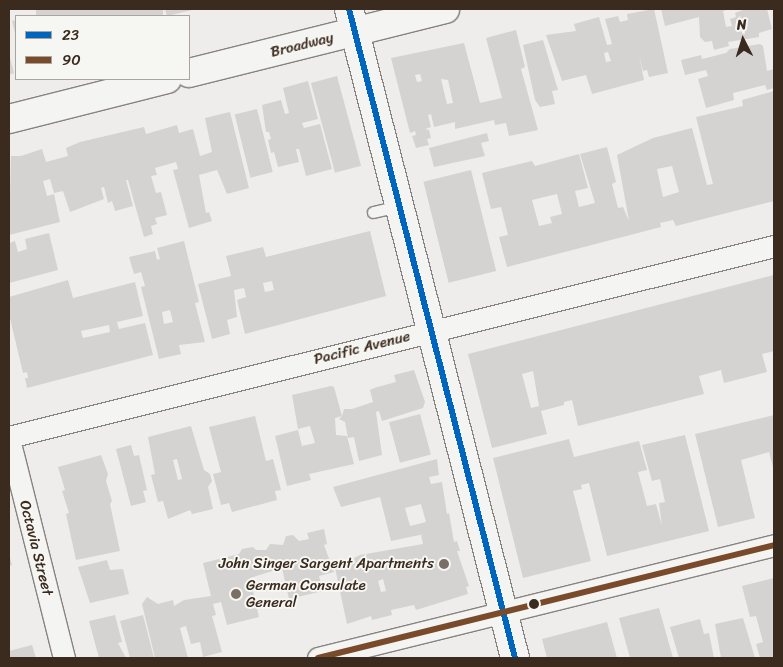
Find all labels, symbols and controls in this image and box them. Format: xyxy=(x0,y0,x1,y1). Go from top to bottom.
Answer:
text: N xyxy=(736,12,748,37)
legend xyxy=(15,15,190,80)
north arrow xyxy=(718,15,768,65)
text: 23 xyxy=(62,22,79,48)
street label: Broadway xyxy=(269,28,335,62)
text: 90 xyxy=(62,47,81,73)
street label: Pacific Avenue xyxy=(312,327,412,369)
street label: Octavia Street xyxy=(15,499,57,597)
place label: John Singer Sargent Apartments xyxy=(218,555,434,573)
marker: John Singer Sargent Apartments xyxy=(438,558,450,570)
place label: German Consulate General xyxy=(246,576,366,611)
marker: German Consulate General xyxy=(230,588,242,600)
unlabelled marker xyxy=(529,599,539,609)

